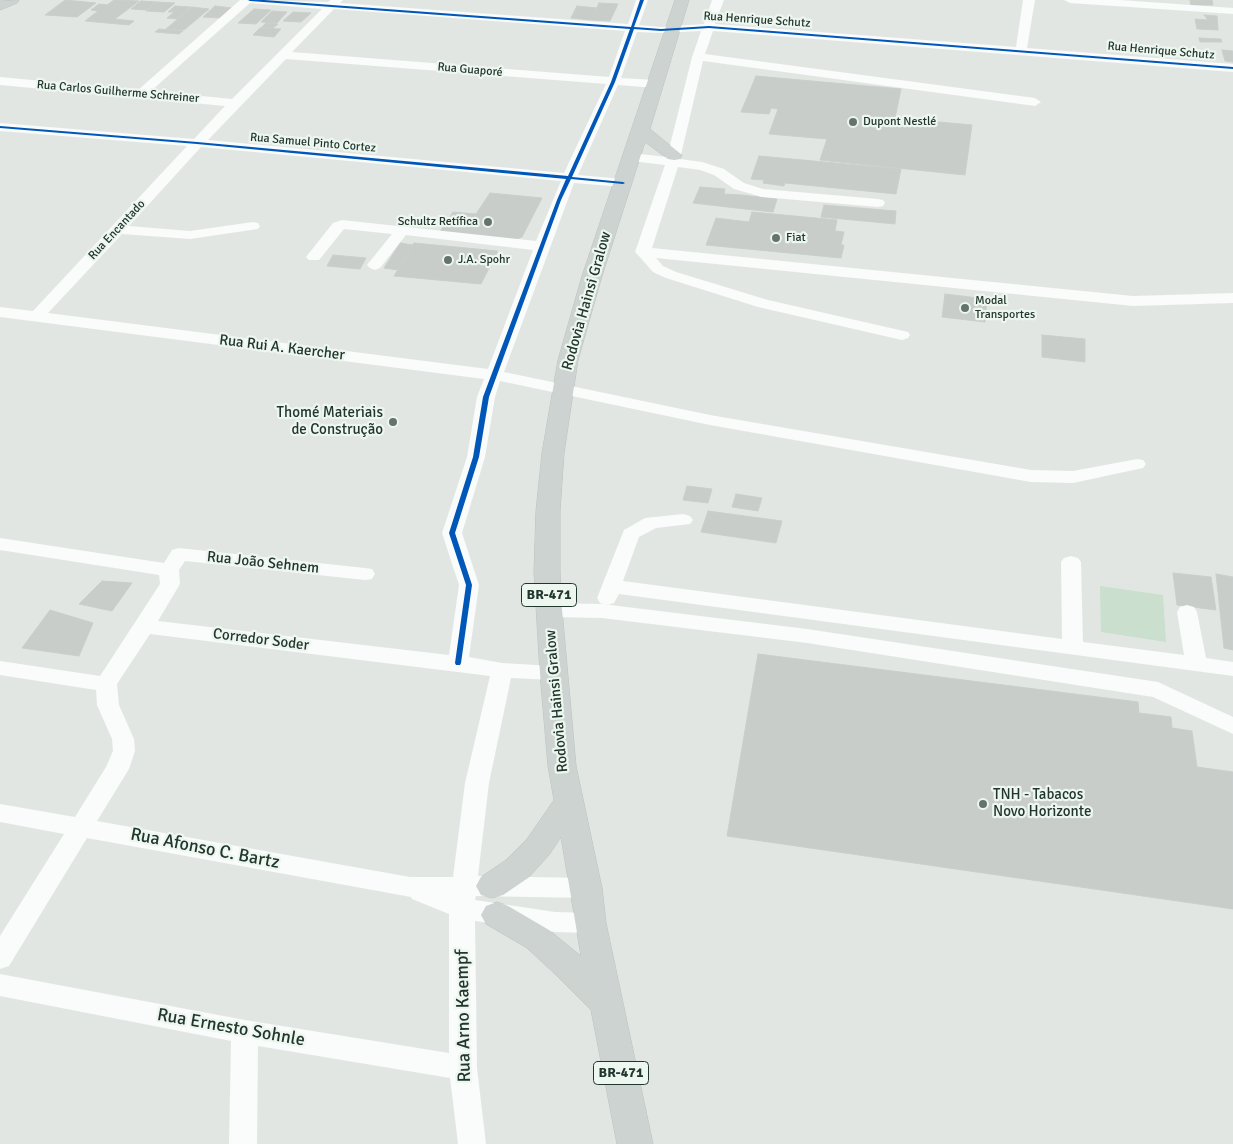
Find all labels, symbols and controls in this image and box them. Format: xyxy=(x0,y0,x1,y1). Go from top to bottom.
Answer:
street label: Rua Henrique Schutz xyxy=(703,9,811,31)
street label: Rua Henrique Schutz xyxy=(1107,39,1215,63)
street label: Rua Guaporé xyxy=(437,60,503,80)
street label: Rua Carlos Guilherme Schreiner xyxy=(36,78,200,106)
place label: Dupont Nestlé xyxy=(863,115,936,129)
marker: Dupont Nestlé xyxy=(847,116,859,128)
street label: Rua Samuel Pinto Cortez xyxy=(249,130,377,156)
street label: Rua Encantado xyxy=(86,197,148,263)
place label: Schultz Retífica xyxy=(398,215,478,229)
marker: Schultz Retífica xyxy=(482,216,494,228)
street label: Rodovia Hainsi Gralow xyxy=(559,230,615,372)
place label: Fiat xyxy=(786,231,806,245)
marker: Fiat xyxy=(770,232,782,244)
place label: J.A. Spohr xyxy=(458,253,510,267)
marker: J.A. Spohr xyxy=(442,254,454,266)
place label: Modal Transportes xyxy=(975,294,1035,322)
marker: Modal Transportes xyxy=(959,302,971,314)
street label: Rua Rui A. Kaercher xyxy=(218,331,346,365)
place label: Thomé Materiais de Construção xyxy=(277,404,383,439)
marker: Thomé Materiais de Construção xyxy=(387,416,399,428)
street label: Rua João Sehnem xyxy=(206,548,320,578)
road number: BR-471 xyxy=(522,584,576,606)
street label: Corredor Soder xyxy=(212,625,310,655)
street label: Rodovia Hainsi Gralow xyxy=(542,629,572,773)
place label: TNH - Tabacos Novo Horizonte xyxy=(993,786,1091,821)
marker: TNH - Tabacos Novo Horizonte xyxy=(977,798,989,810)
street label: Rua Afonso C. Bartz xyxy=(129,824,281,874)
street label: Rua Arno Kaempf xyxy=(452,949,476,1083)
street label: Rua Ernesto Sohnle xyxy=(156,1004,306,1052)
road number: BR-471 xyxy=(594,1062,648,1084)

